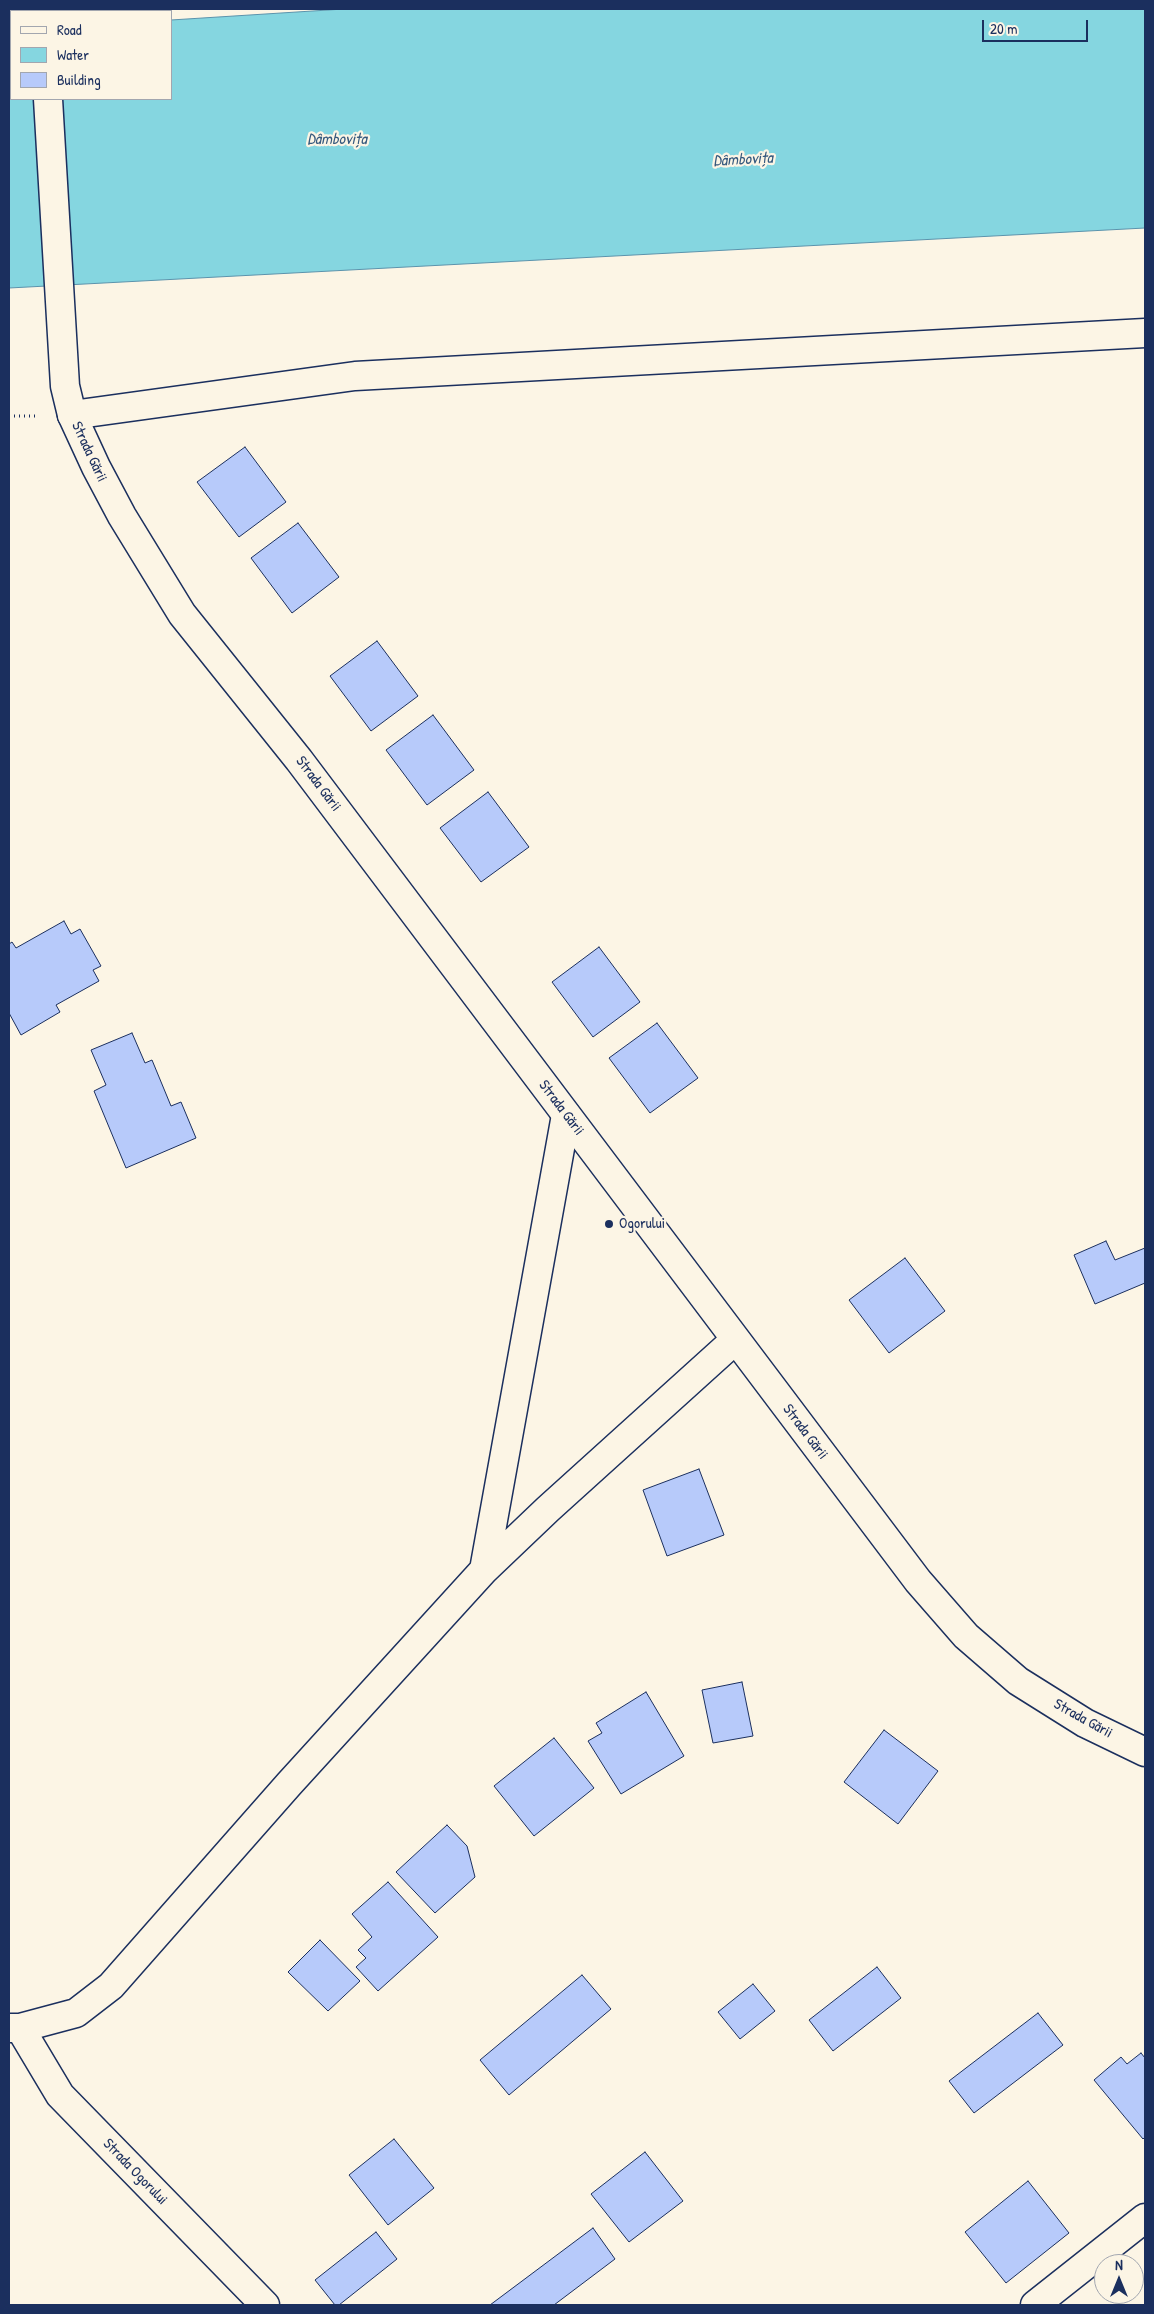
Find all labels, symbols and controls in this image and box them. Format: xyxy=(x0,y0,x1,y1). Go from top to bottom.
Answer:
legend xyxy=(10,10,172,100)
scale bar xyxy=(984,10,1090,42)
text: 20 m xyxy=(990,18,1017,39)
text: Road xyxy=(57,19,82,40)
text: Water xyxy=(57,44,89,65)
text: Building xyxy=(57,69,101,90)
water label: Dâmbovița xyxy=(307,130,367,150)
water label: Dâmbovița xyxy=(713,149,773,171)
street label: Strada Gării xyxy=(67,419,111,485)
street label: Strada Gării xyxy=(291,753,345,815)
street label: Strada Gării xyxy=(534,1077,588,1139)
place label: Ogorului xyxy=(619,1215,665,1233)
marker: Ogorului xyxy=(603,1218,615,1230)
street label: Strada Gării xyxy=(778,1401,832,1463)
street label: Strada Gării xyxy=(1050,1696,1116,1742)
street label: Strada Ogorului xyxy=(99,2135,171,2209)
north arrow xyxy=(1094,2254,1144,2304)
text: N xyxy=(1115,2255,1123,2274)

